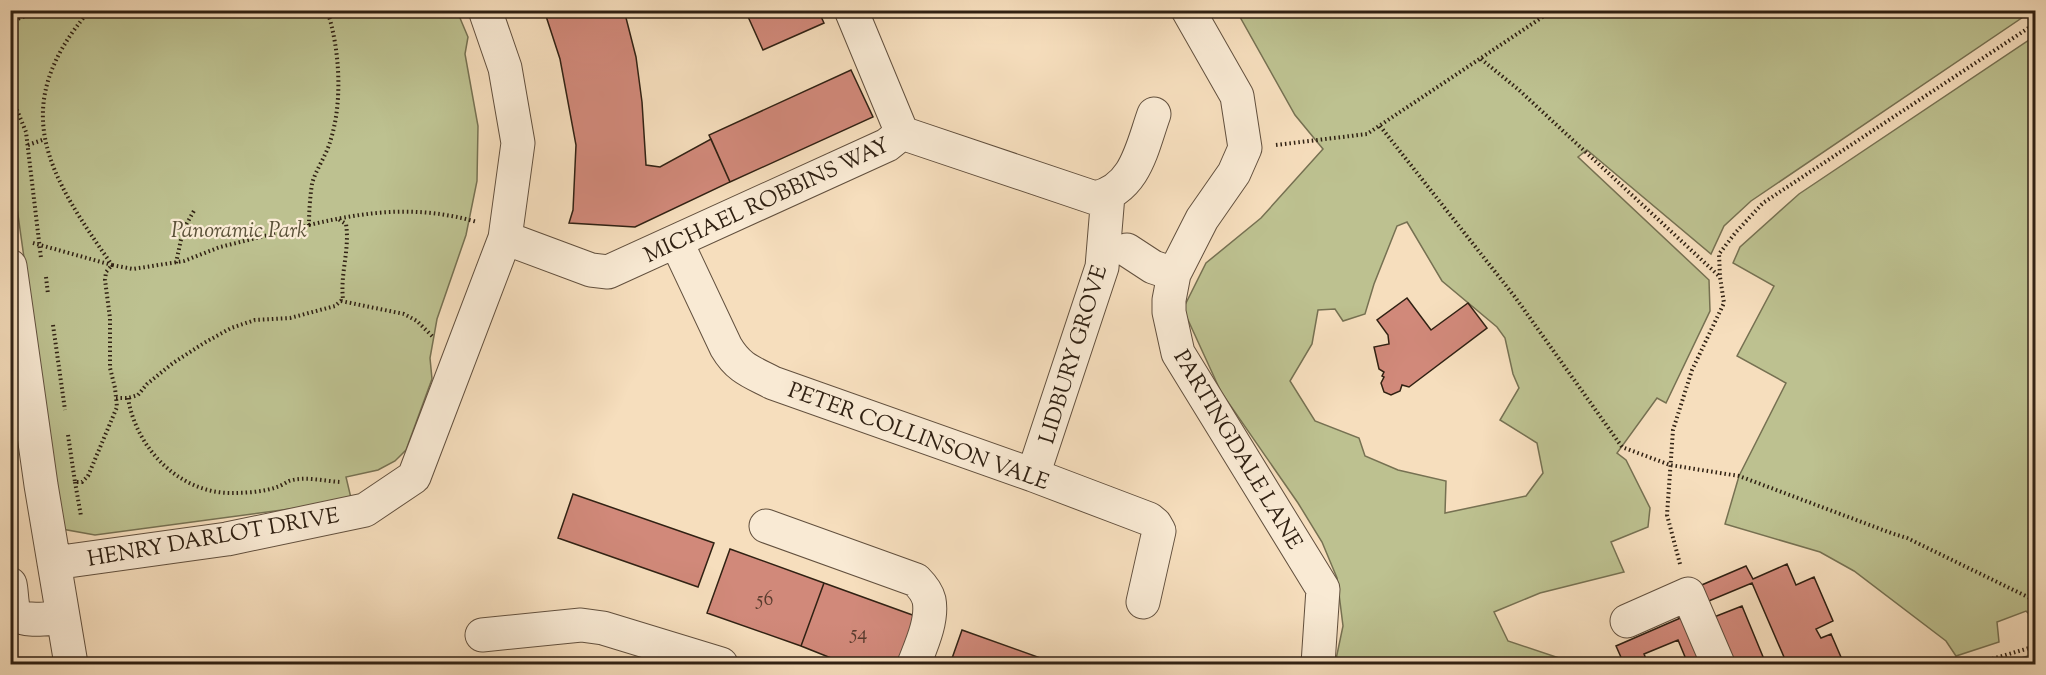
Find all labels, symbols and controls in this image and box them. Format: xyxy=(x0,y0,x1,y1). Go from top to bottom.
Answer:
street label: MICHAEL ROBBINS WAY xyxy=(639,131,896,273)
park label: Panoramic Park xyxy=(171,216,307,248)
street label: LIDBURY GROVE xyxy=(1032,262,1117,448)
street label: PARTINGDALE LANE xyxy=(1164,345,1309,556)
street label: PETER COLLINSON VALE xyxy=(783,376,1053,500)
street label: HENRY DARLOT DRIVE xyxy=(85,501,342,577)
house number: 56 xyxy=(756,586,773,615)
house number: 54 xyxy=(850,620,867,649)

